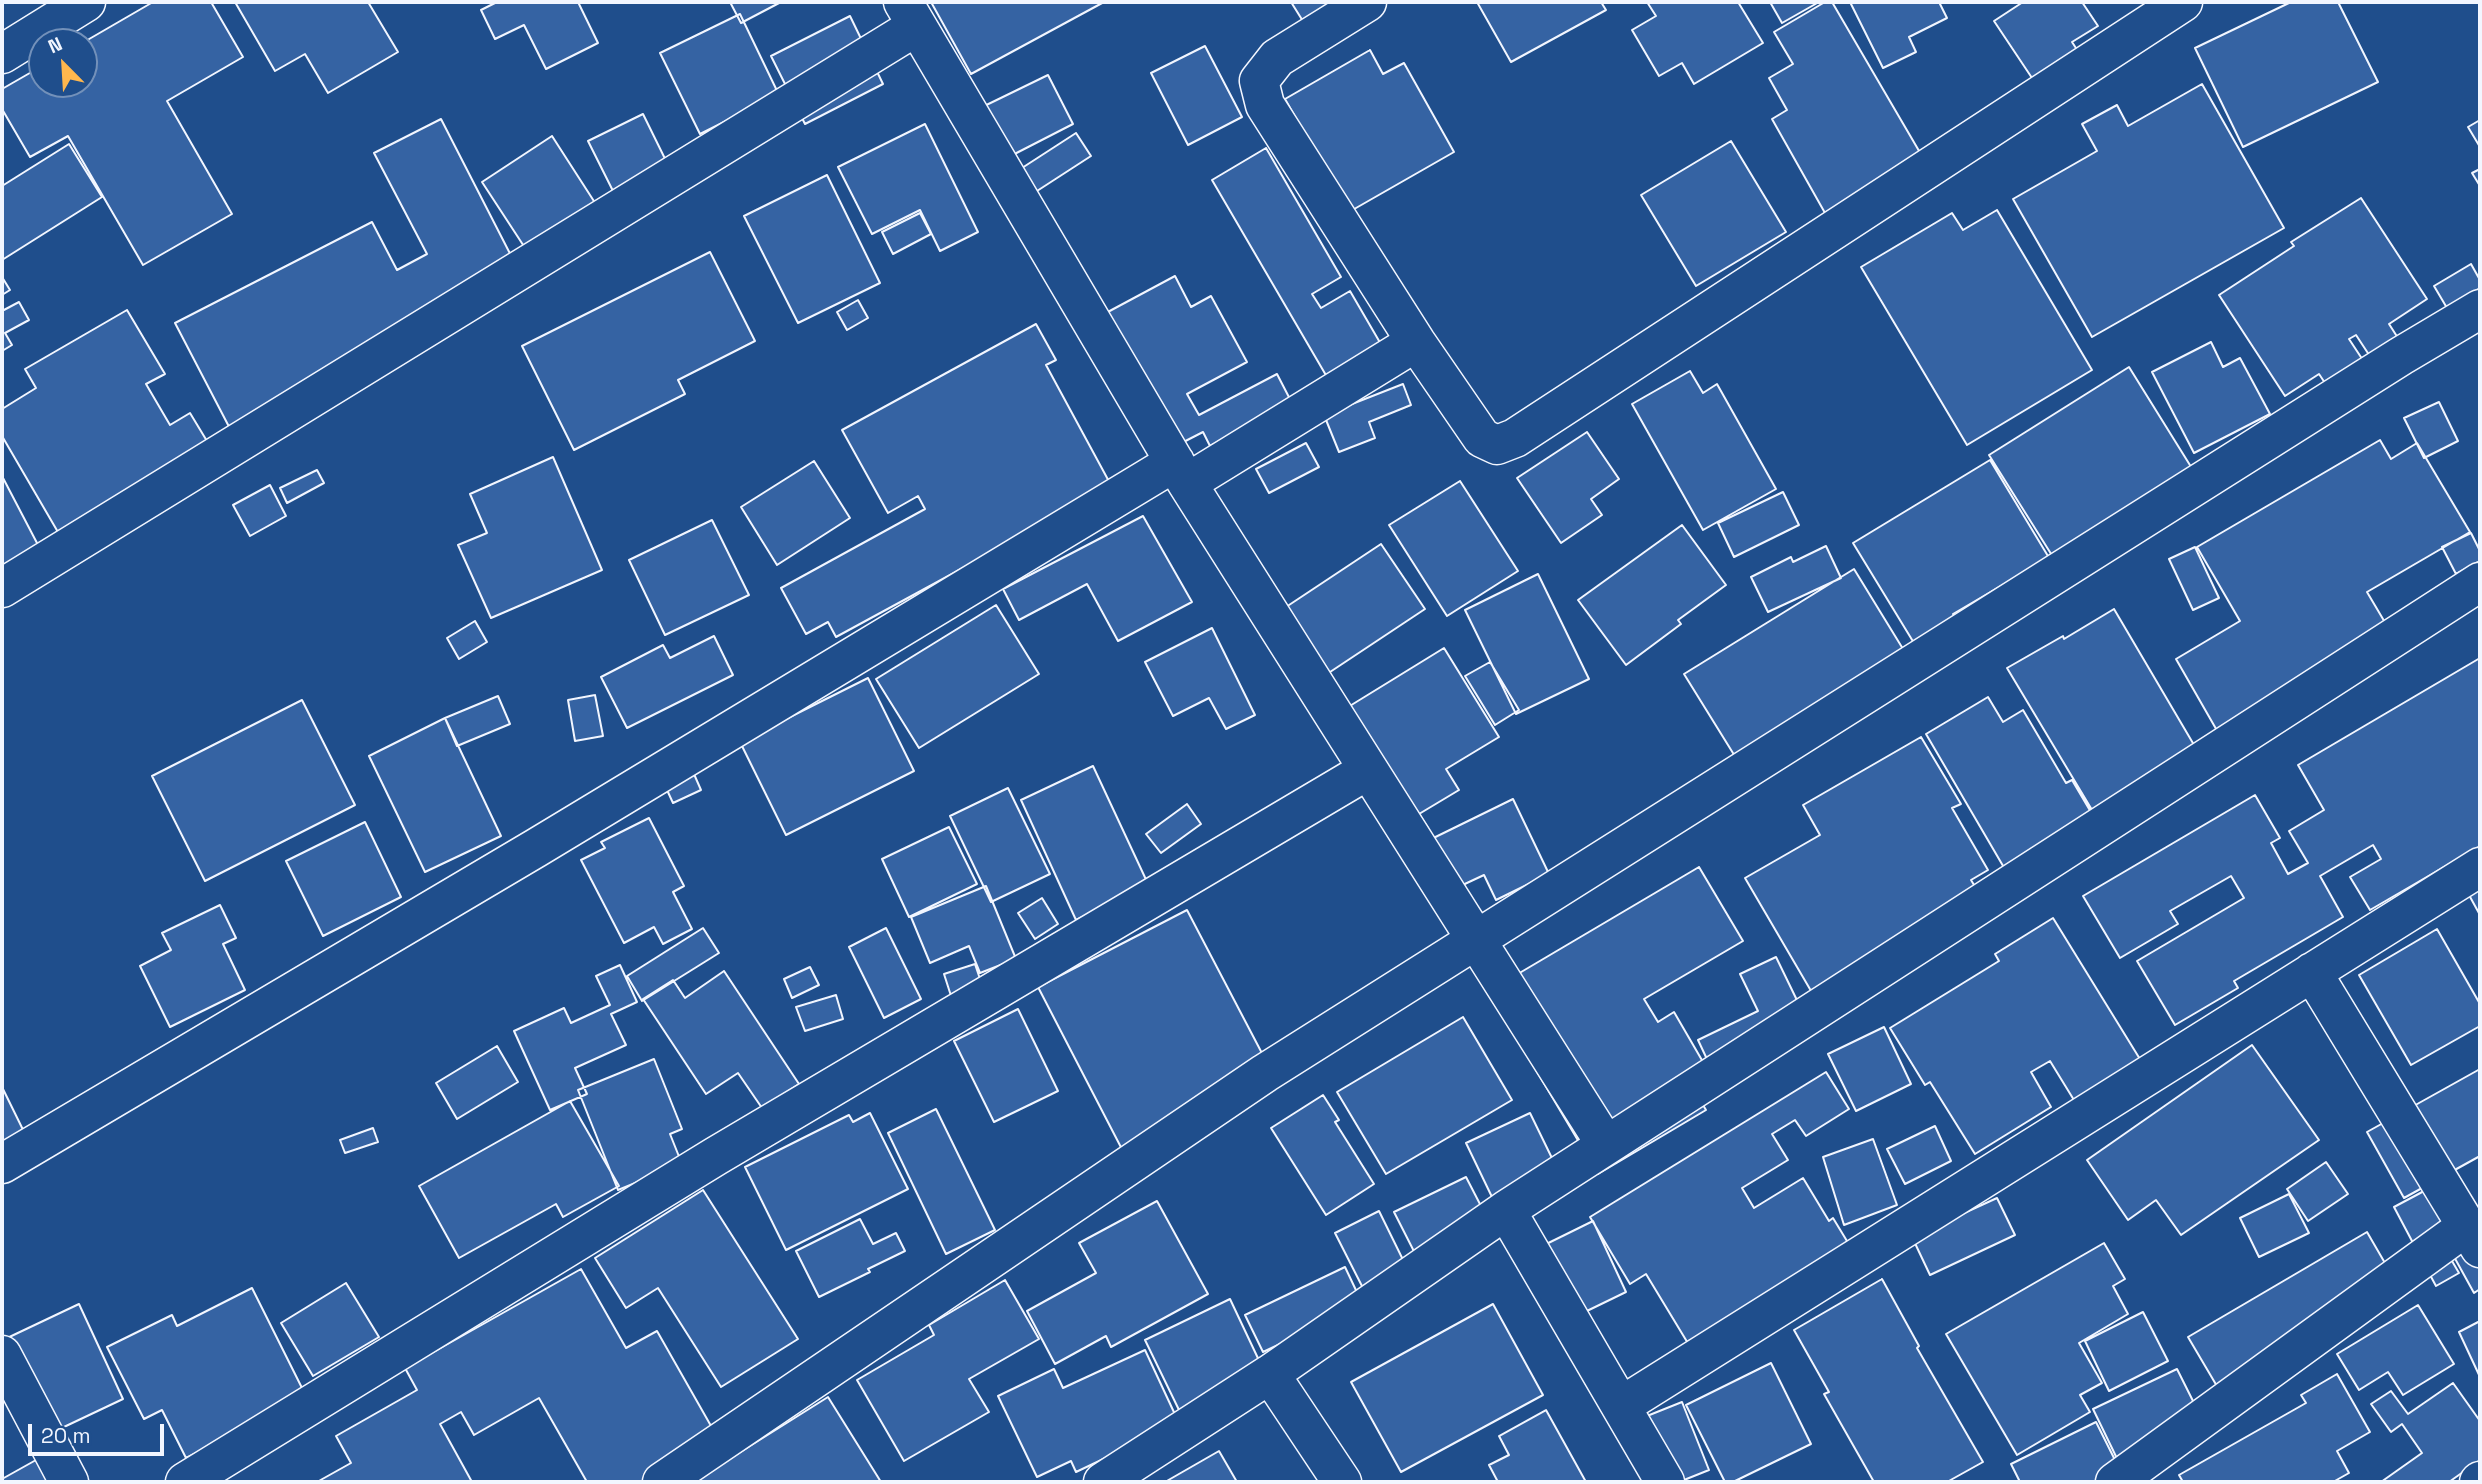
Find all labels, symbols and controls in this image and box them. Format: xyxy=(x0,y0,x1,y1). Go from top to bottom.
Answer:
north arrow xyxy=(28,28,98,98)
text: N xyxy=(44,31,66,59)
scale bar xyxy=(32,1410,168,1454)
text: 20 m xyxy=(41,1422,91,1449)

